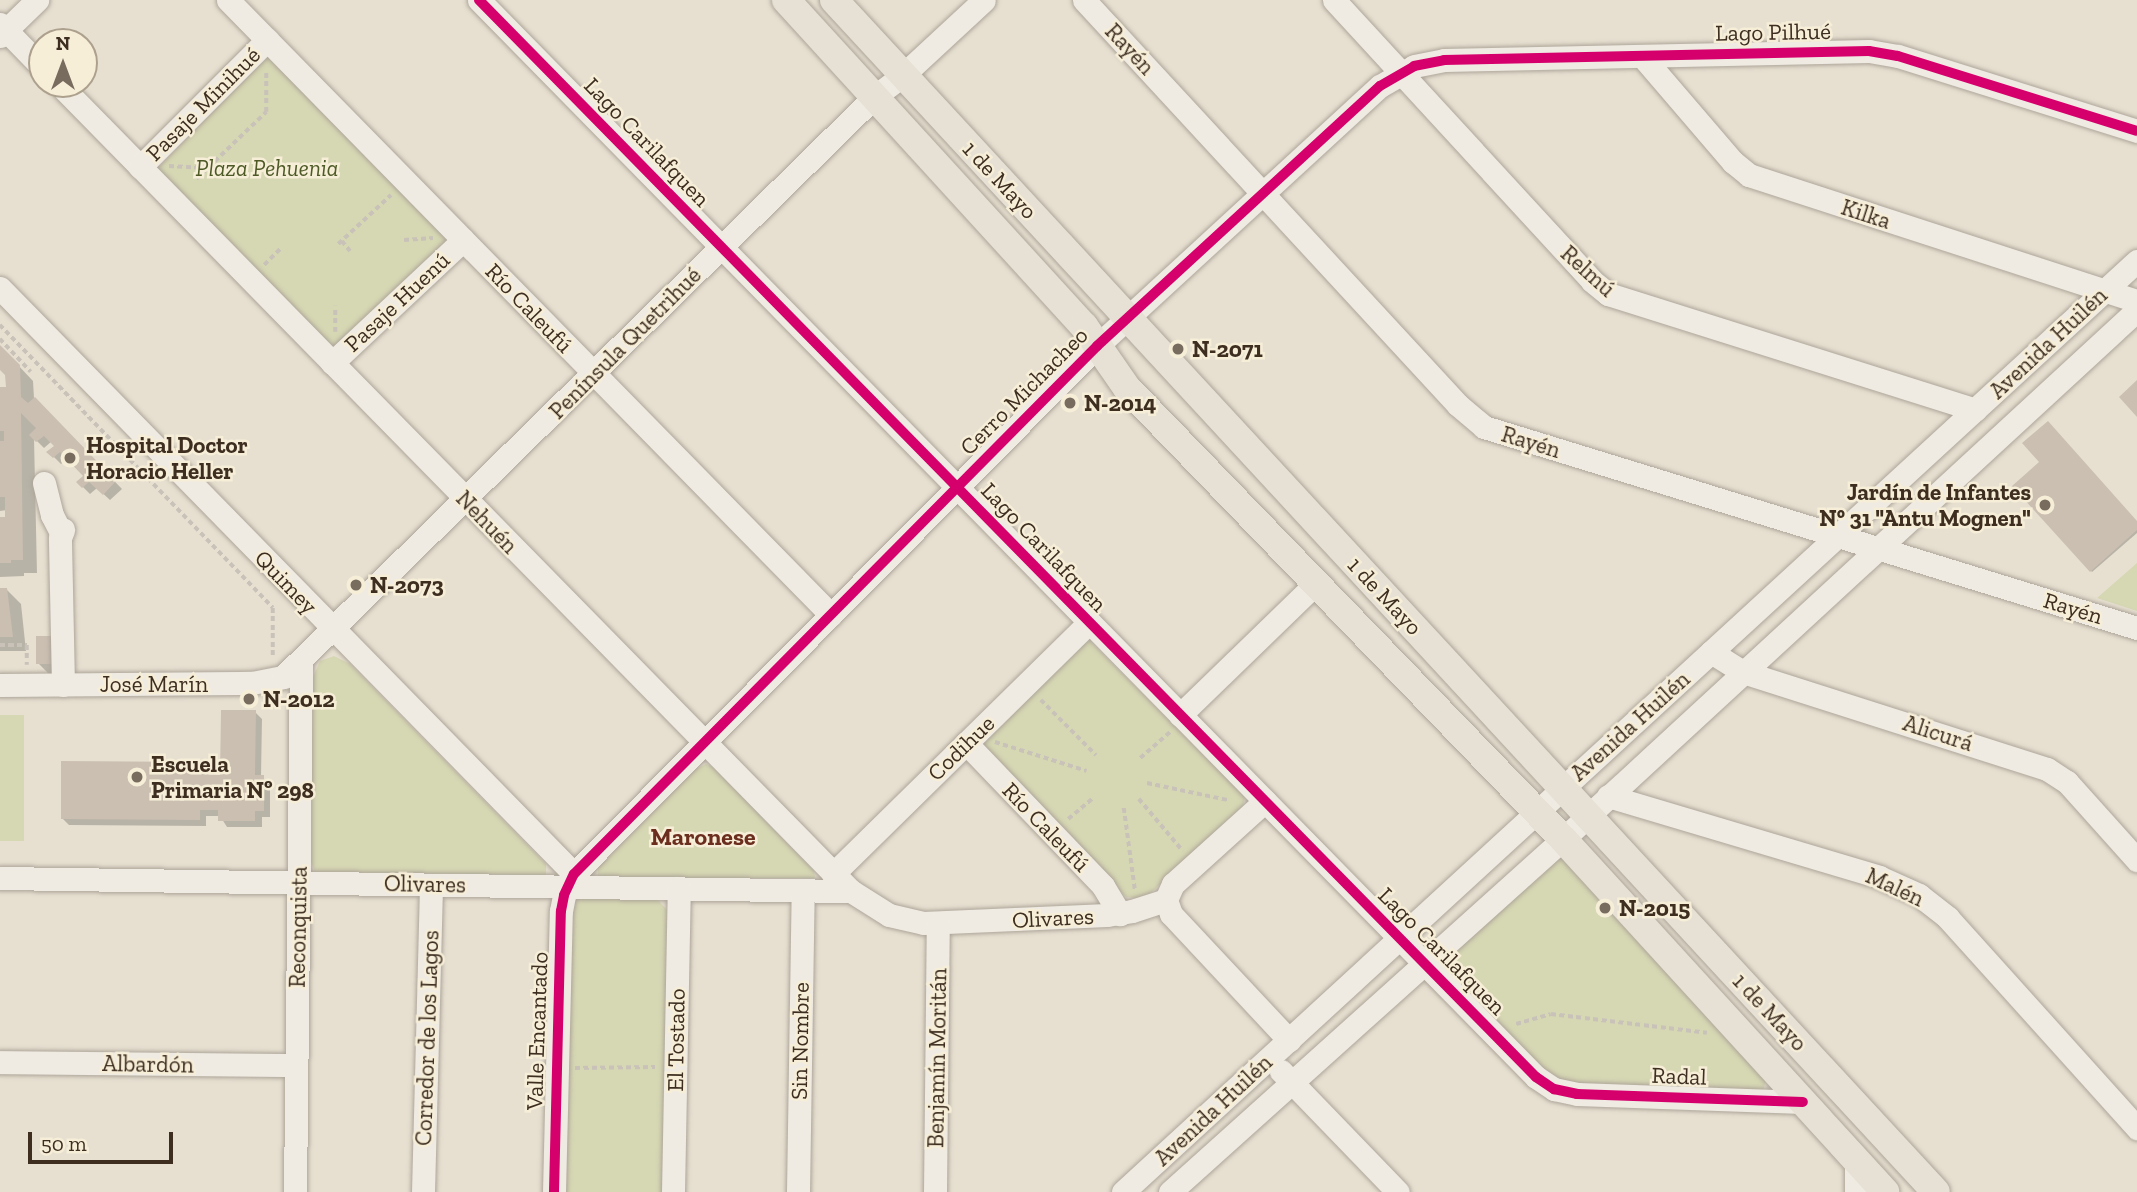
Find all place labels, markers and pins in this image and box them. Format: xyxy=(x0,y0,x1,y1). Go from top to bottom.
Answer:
place label: N-2071 xyxy=(1192,335,1263,363)
marker: N-2071 xyxy=(1170,341,1186,357)
place label: N-2014 xyxy=(1084,389,1156,417)
marker: N-2014 xyxy=(1062,395,1078,411)
place label: Hospital Doctor Horacio Heller xyxy=(86,431,248,485)
marker: Hospital Doctor Horacio Heller xyxy=(60,448,80,468)
place label: Jardín de Infantes N° 31 "Antu Mognen" xyxy=(1819,478,2031,532)
marker: Jardín de Infantes N° 31 "Antu Mognen" xyxy=(2037,497,2053,513)
place label: N-2073 xyxy=(370,571,444,599)
marker: N-2073 xyxy=(348,577,364,593)
place label: N-2012 xyxy=(263,685,335,713)
marker: N-2012 xyxy=(241,691,257,707)
place label: Escuela Primaria Nº 298 xyxy=(151,750,314,804)
marker: Escuela Primaria Nº 298 xyxy=(129,769,145,785)
place label: N-2015 xyxy=(1619,894,1690,922)
marker: N-2015 xyxy=(1597,900,1613,916)

